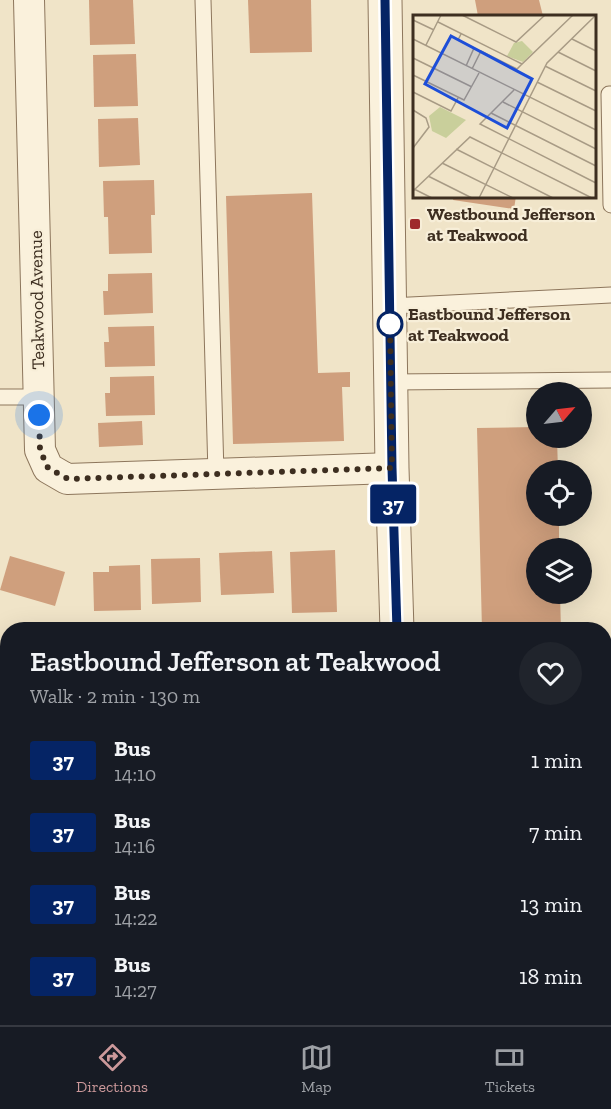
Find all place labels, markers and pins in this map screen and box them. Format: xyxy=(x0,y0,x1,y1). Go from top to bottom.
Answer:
place label: Westbound Jefferson at Teakwood xyxy=(427,203,595,246)
marker: Westbound Jefferson at Teakwood xyxy=(408,217,422,231)
place label: Eastbound Jefferson at Teakwood xyxy=(408,303,571,346)
marker: Eastbound Jefferson at Teakwood xyxy=(377,311,403,337)

